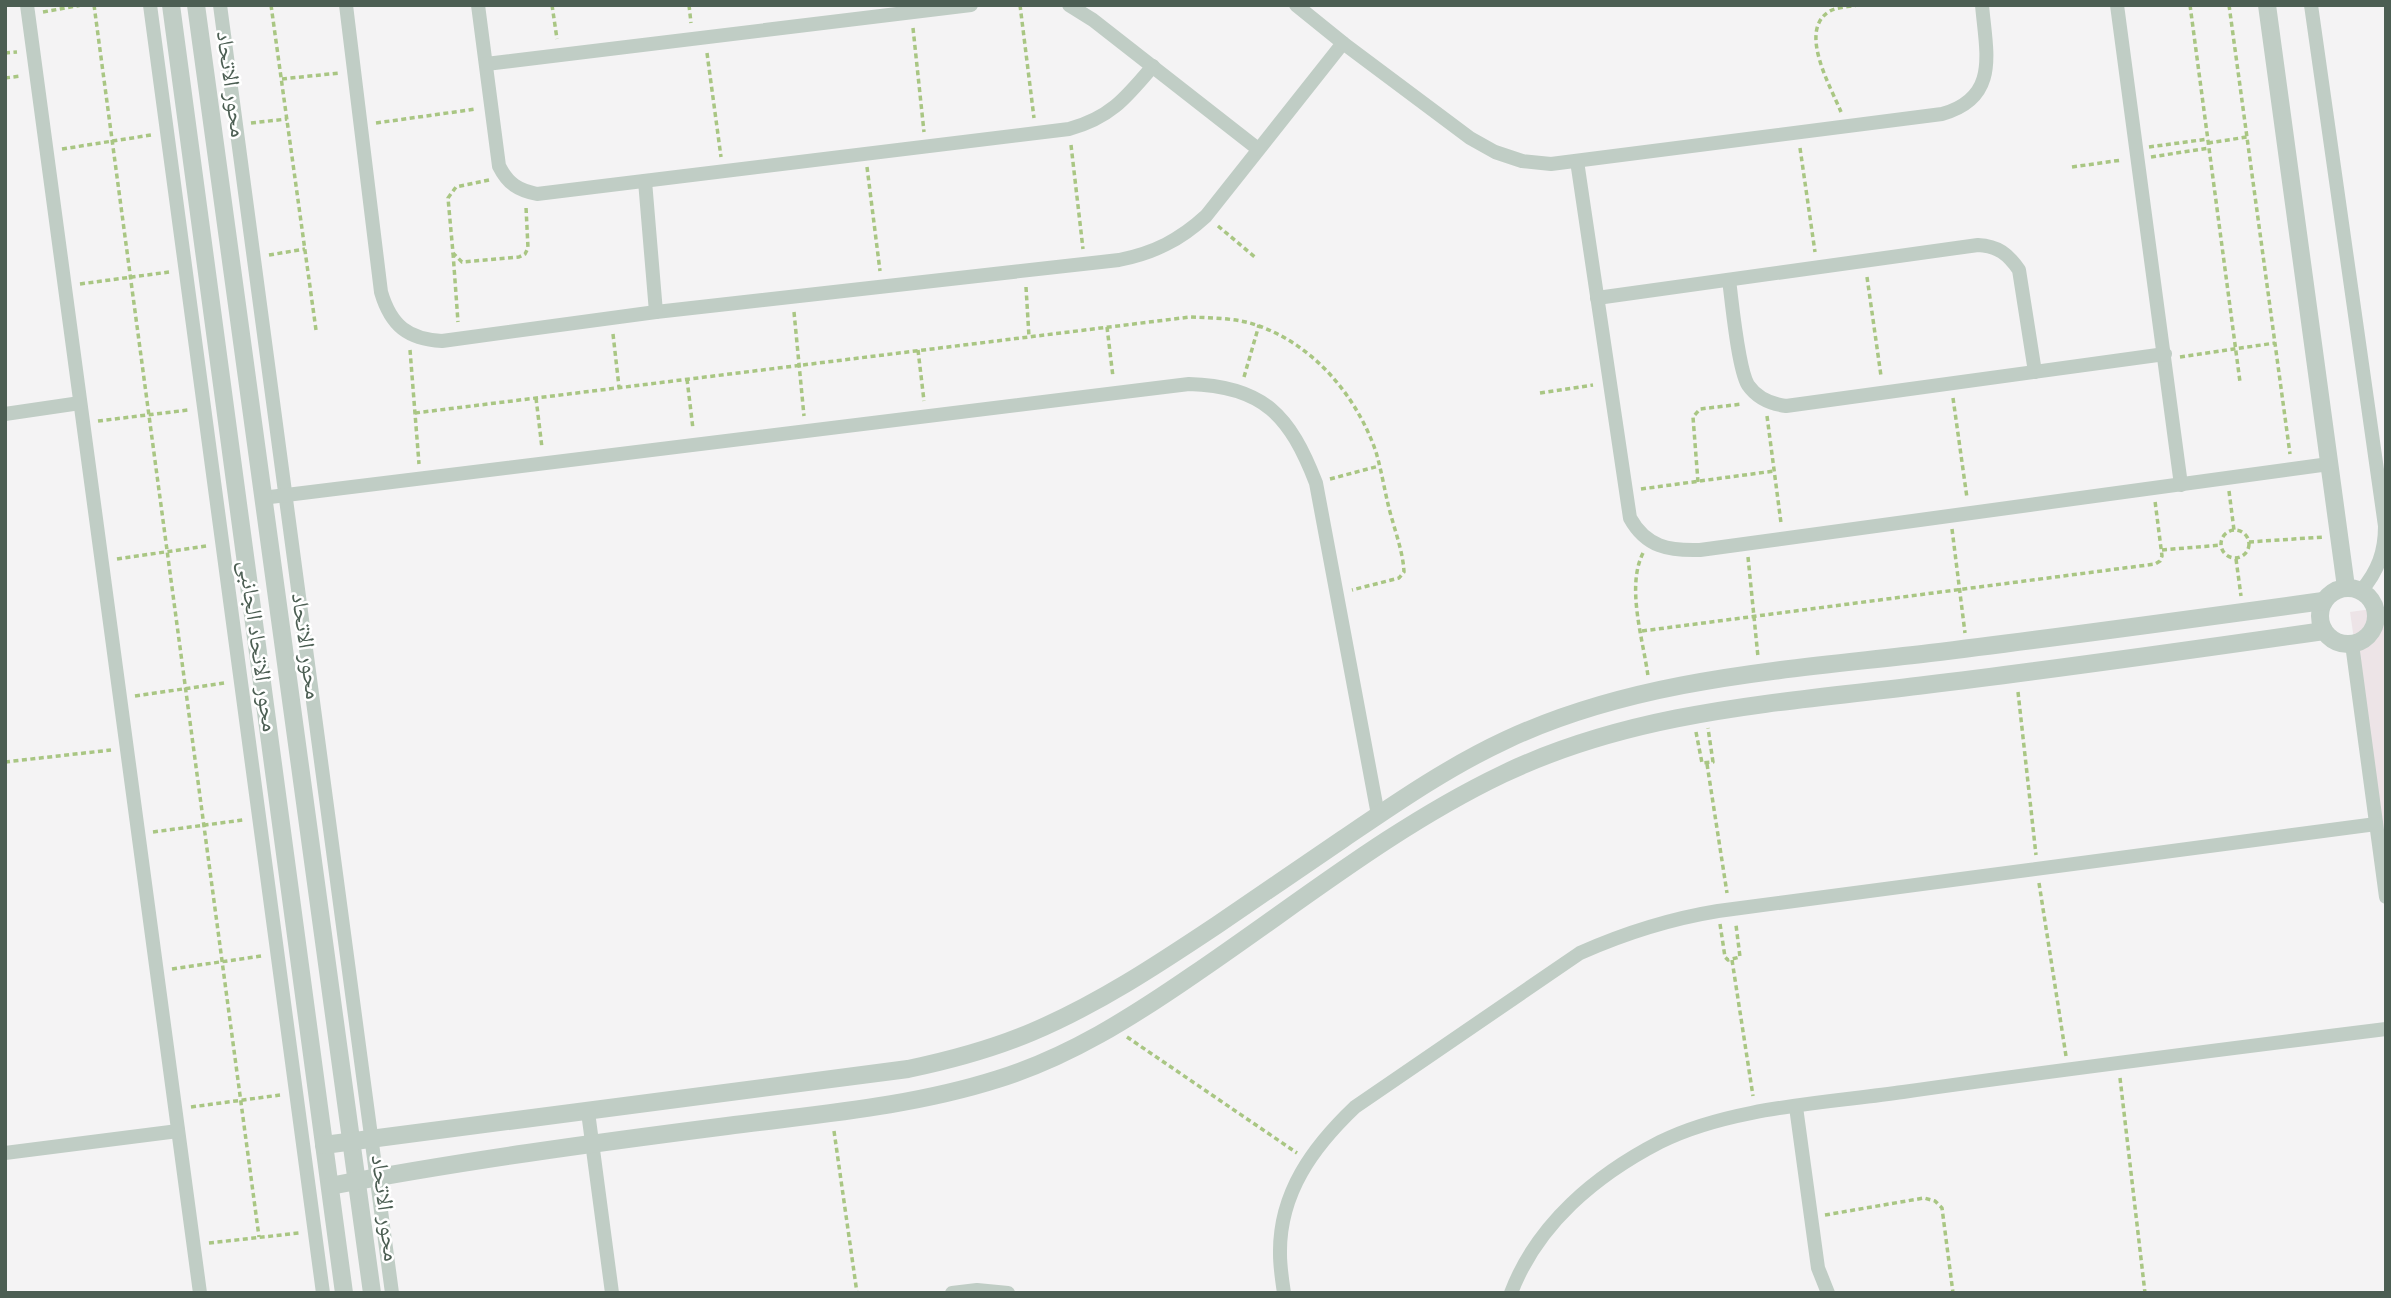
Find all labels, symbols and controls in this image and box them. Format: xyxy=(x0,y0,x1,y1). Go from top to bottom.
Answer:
street label: محور الاتحاد xyxy=(212,29,253,139)
street label: محور الاتحاد الجانبى xyxy=(233,558,285,734)
street label: محور الاتحاد xyxy=(287,591,328,701)
street label: محور الاتحاد xyxy=(367,1153,406,1263)

